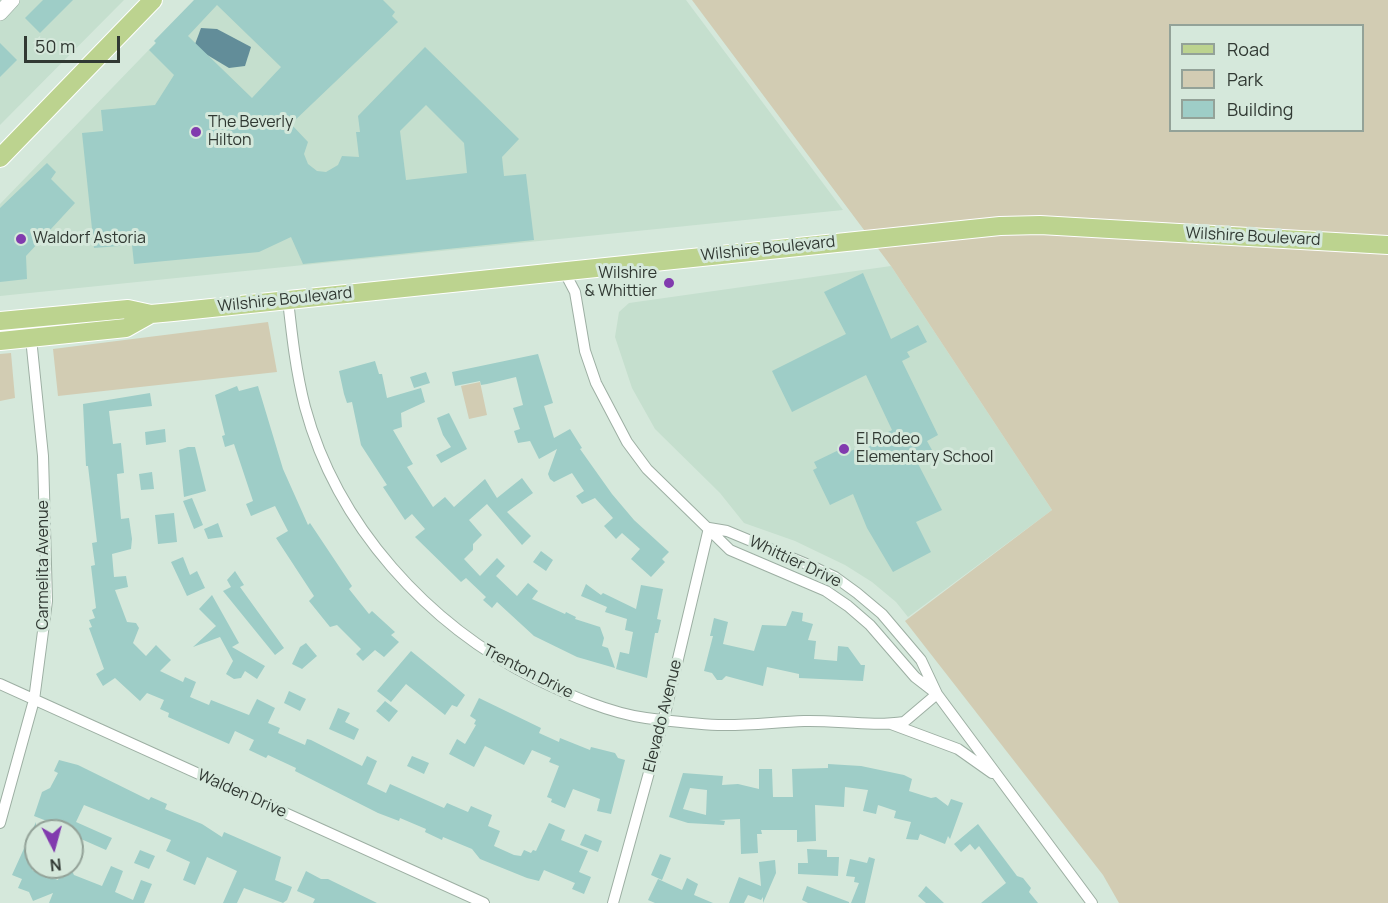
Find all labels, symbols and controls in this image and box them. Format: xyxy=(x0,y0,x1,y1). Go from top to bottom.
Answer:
scale bar xyxy=(27,24,123,62)
legend xyxy=(1169,24,1364,132)
text: 50 m xyxy=(35,34,75,58)
text: Road xyxy=(1227,37,1270,61)
text: Park xyxy=(1227,67,1263,91)
text: Building xyxy=(1227,97,1293,121)
place label: The Beverly Hilton xyxy=(208,113,294,151)
marker: The Beverly Hilton xyxy=(189,125,203,139)
street label: Wilshire Boulevard xyxy=(1185,224,1321,250)
place label: Waldorf Astoria xyxy=(33,229,146,249)
marker: Waldorf Astoria xyxy=(14,232,28,246)
street label: Wilshire Boulevard xyxy=(700,232,836,266)
place label: Wilshire & Whittier xyxy=(584,264,657,302)
marker: Wilshire & Whittier xyxy=(662,276,676,290)
street label: Wilshire Boulevard xyxy=(217,283,353,317)
place label: El Rodeo Elementary School xyxy=(856,430,994,468)
marker: El Rodeo Elementary School xyxy=(837,442,851,456)
street label: Carmelita Avenue xyxy=(34,500,54,630)
street label: Whittier Drive xyxy=(746,532,844,592)
street label: Trenton Drive xyxy=(480,641,576,703)
street label: Elevado Avenue xyxy=(640,658,686,774)
street label: Walden Drive xyxy=(194,766,290,822)
north arrow xyxy=(24,819,84,879)
text: N xyxy=(49,853,63,876)

